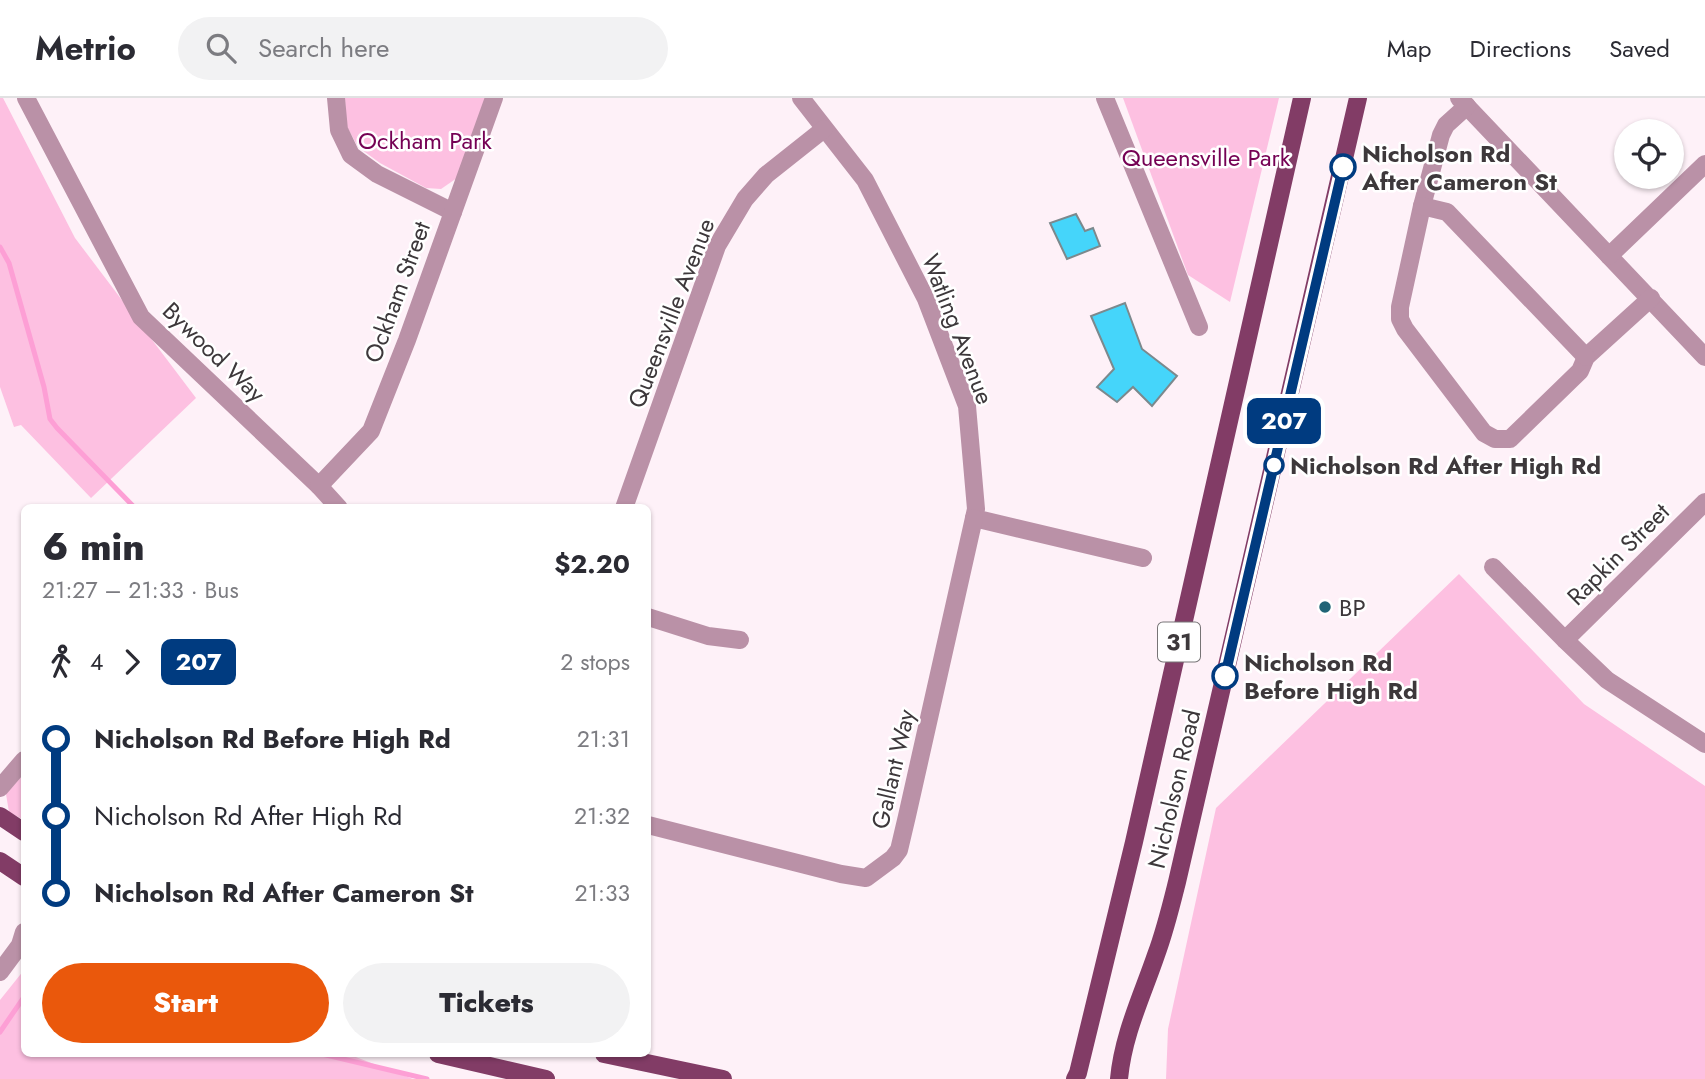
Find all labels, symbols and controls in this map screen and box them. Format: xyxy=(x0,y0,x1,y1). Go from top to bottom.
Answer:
search box xyxy=(178,17,668,80)
text: Metrio xyxy=(35,25,136,72)
icon: search xyxy=(202,29,240,67)
text: Search here xyxy=(258,29,389,67)
text: Map xyxy=(1387,31,1432,66)
text: Directions xyxy=(1470,31,1571,66)
text: Saved xyxy=(1609,31,1670,66)
map controls xyxy=(1614,119,1684,189)
button: locate xyxy=(1614,119,1684,189)
park label: Ockham Park xyxy=(358,123,492,158)
place label: Nicholson Rd After Cameron St xyxy=(1361,136,1557,199)
park label: Queensville Park xyxy=(1122,140,1291,175)
marker: Nicholson Rd After Cameron St xyxy=(1330,154,1356,180)
street label: Queensville Avenue xyxy=(619,213,723,413)
street label: Ockham Street xyxy=(355,216,439,368)
street label: Watling Avenue xyxy=(913,249,1003,409)
street label: Bywood Way xyxy=(155,294,274,410)
line badge: 207 xyxy=(1244,398,1324,444)
text: 207 xyxy=(1261,403,1307,438)
place label: Nicholson Rd After High Rd xyxy=(1290,448,1601,483)
marker: Nicholson Rd After High Rd xyxy=(1264,455,1284,475)
street label: Rapkin Street xyxy=(1559,495,1677,613)
text: 6 min xyxy=(42,519,145,574)
text: $2.20 xyxy=(554,545,630,583)
text: 21:27 – 21:33 · Bus xyxy=(42,573,239,607)
place label: BP xyxy=(1339,590,1366,625)
marker: BP xyxy=(1317,599,1333,615)
road number: 31 xyxy=(1158,622,1200,662)
icon: walk xyxy=(42,643,80,681)
icon: forward xyxy=(113,643,151,681)
text: 207 xyxy=(175,644,222,679)
text: 4 xyxy=(90,645,103,679)
text: 2 stops xyxy=(560,645,630,679)
place label: Nicholson Rd Before High Rd xyxy=(1244,645,1418,708)
marker: Nicholson Rd Before High Rd xyxy=(1212,663,1238,689)
street label: Gallant Way xyxy=(862,705,924,832)
street label: Nicholson Road xyxy=(1139,706,1209,872)
text: Nicholson Rd Before High Rd xyxy=(94,720,451,758)
text: 21:31 xyxy=(577,722,630,756)
text: Nicholson Rd After High Rd xyxy=(94,797,402,835)
text: 21:32 xyxy=(574,799,630,833)
text: Nicholson Rd After Cameron St xyxy=(94,874,474,912)
text: 21:33 xyxy=(575,876,630,910)
button: Start xyxy=(42,963,329,1043)
button: Tickets xyxy=(343,963,630,1043)

